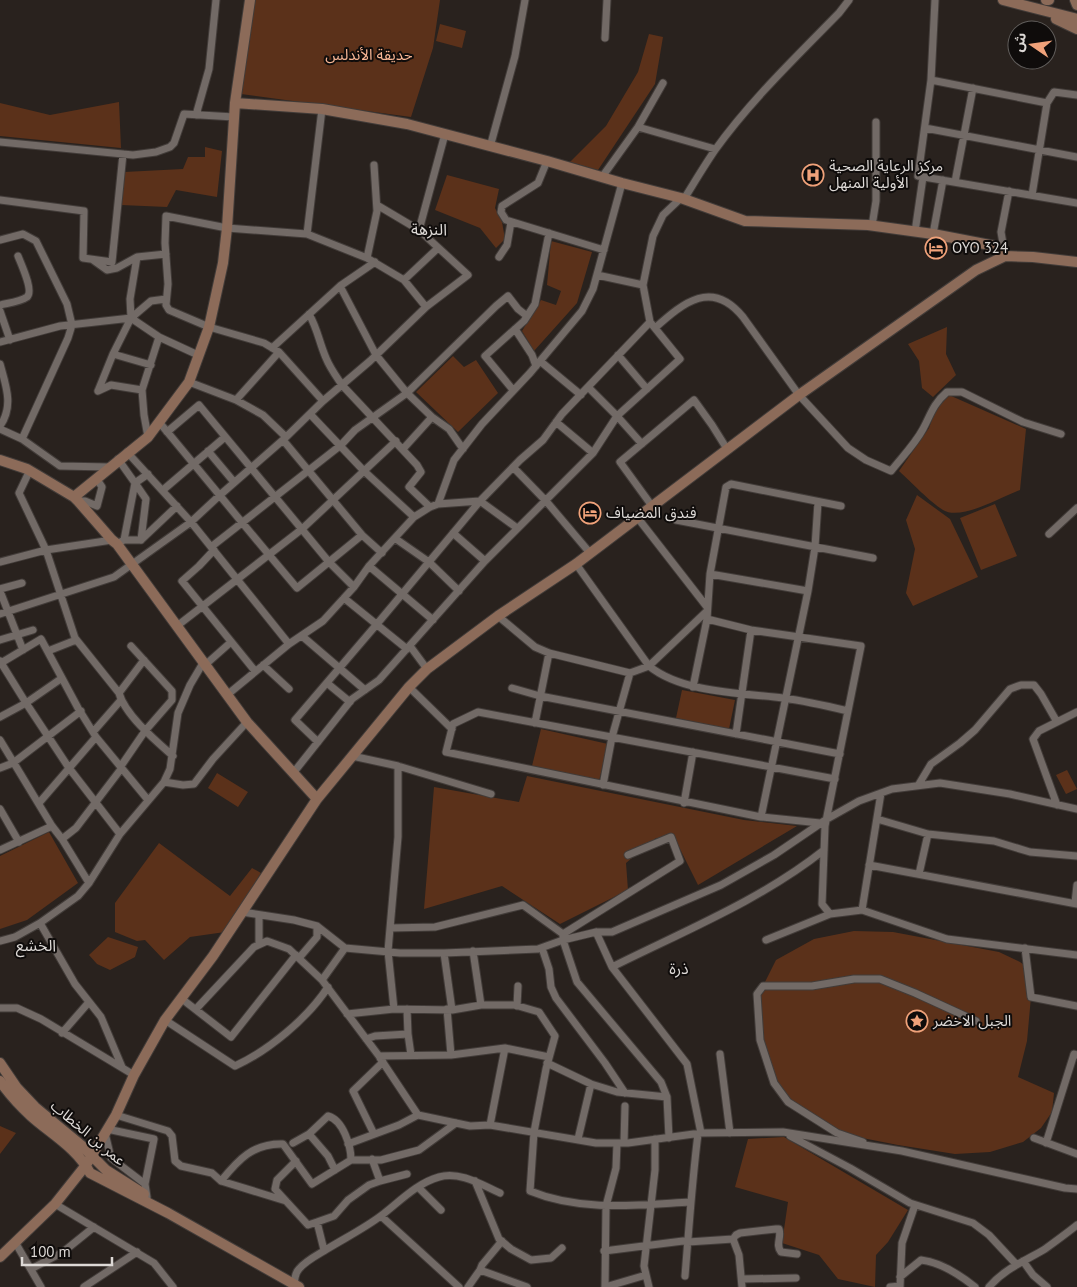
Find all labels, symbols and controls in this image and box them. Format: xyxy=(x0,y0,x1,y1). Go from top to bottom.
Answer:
north arrow xyxy=(1007,20,1057,70)
text: ش xyxy=(1008,31,1030,53)
park label: حديقة الأندلس xyxy=(325,45,413,64)
place label: مركز الرعاية الصحية الأولية المنهل xyxy=(829,156,943,192)
hospital icon: مركز الرعاية الصحية الأولية المنهل xyxy=(801,163,825,187)
district label: النزهة xyxy=(411,219,447,239)
hotel icon: OYO 324 xyxy=(924,236,948,260)
place label: OYO 324 xyxy=(952,238,1008,257)
hotel icon: فندق المضياف xyxy=(578,501,602,525)
place label: فندق المضياف xyxy=(606,503,697,522)
district label: الخشع xyxy=(16,935,56,958)
district label: ذرة xyxy=(669,958,689,978)
place icon: الجبل الاخضر xyxy=(905,1009,929,1033)
place label: الجبل الاخضر xyxy=(932,1011,1011,1030)
street label: عمر بن الخطاب xyxy=(47,1096,130,1170)
scale bar xyxy=(22,1234,112,1266)
text: 100 m xyxy=(30,1242,71,1261)

